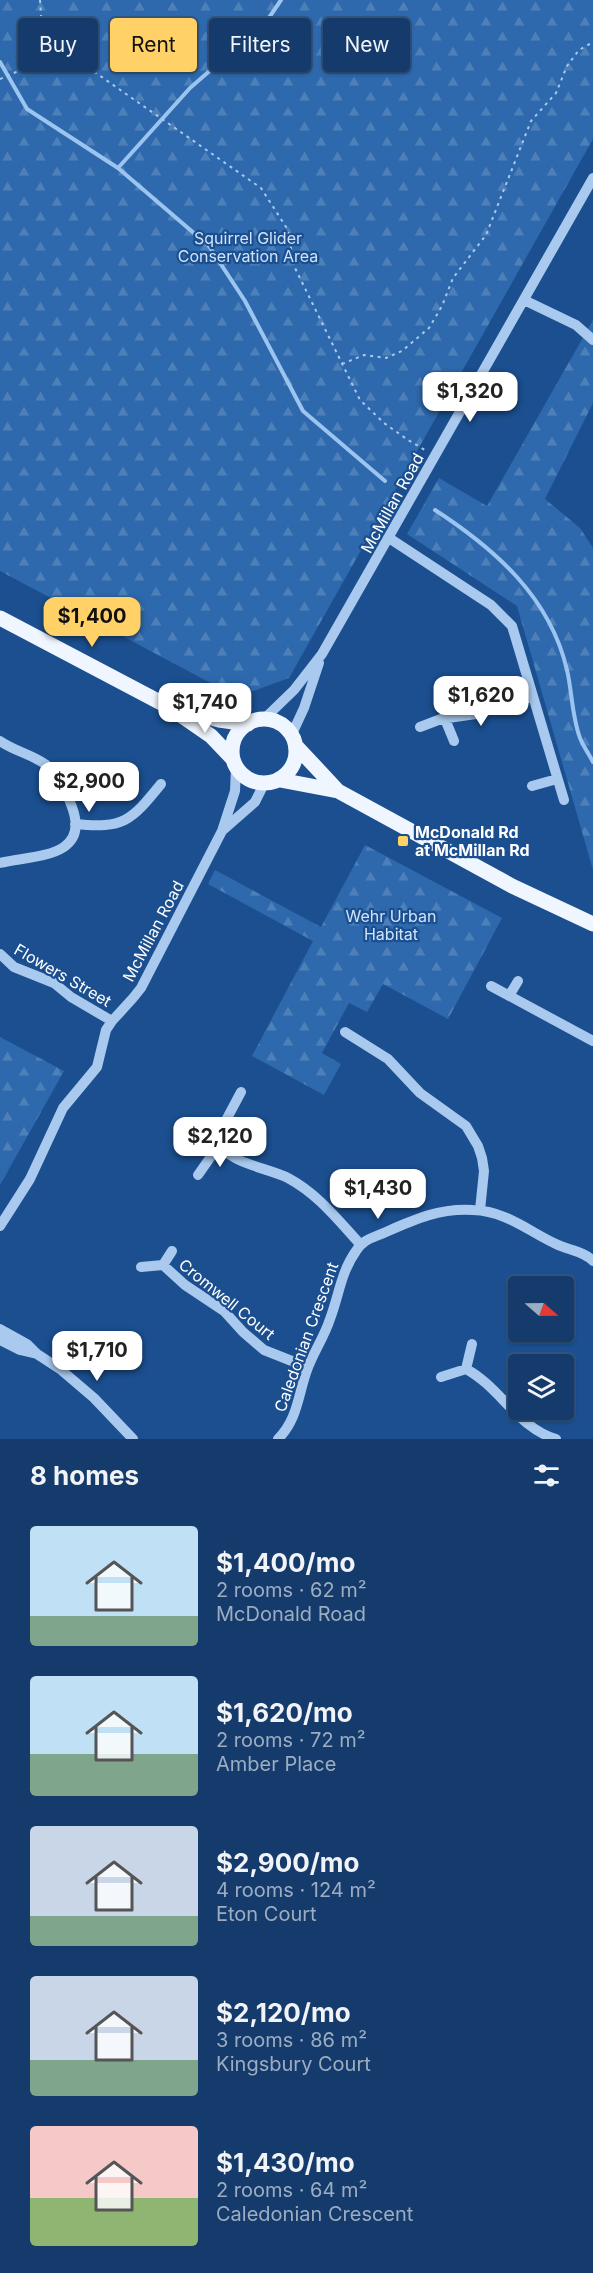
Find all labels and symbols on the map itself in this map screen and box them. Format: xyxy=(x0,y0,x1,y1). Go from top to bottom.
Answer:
park label: Squirrel Glider Conservation Area xyxy=(178,228,318,266)
pin: $1,320 xyxy=(421,372,519,423)
street label: McMillan Road xyxy=(356,450,428,556)
pin: $1,400 xyxy=(43,597,141,648)
pin: $1,620 xyxy=(432,676,530,727)
pin: $1,740 xyxy=(156,683,254,734)
pin: $2,900 xyxy=(40,762,138,813)
place label: McDonald Rd at McMillan Rd xyxy=(415,822,530,860)
marker: McDonald Rd at McMillan Rd xyxy=(396,834,410,848)
street label: McMillan Road xyxy=(118,877,188,985)
park label: Wehr Urban Habitat xyxy=(346,906,436,944)
street label: Flowers Street xyxy=(11,939,115,1011)
pin: $2,120 xyxy=(171,1117,269,1168)
pin: $1,430 xyxy=(329,1169,427,1220)
street label: Cromwell Court xyxy=(175,1254,279,1344)
street label: Caledonian Crescent xyxy=(270,1259,342,1415)
north arrow xyxy=(508,1276,574,1342)
pin: $1,710 xyxy=(48,1331,146,1382)

